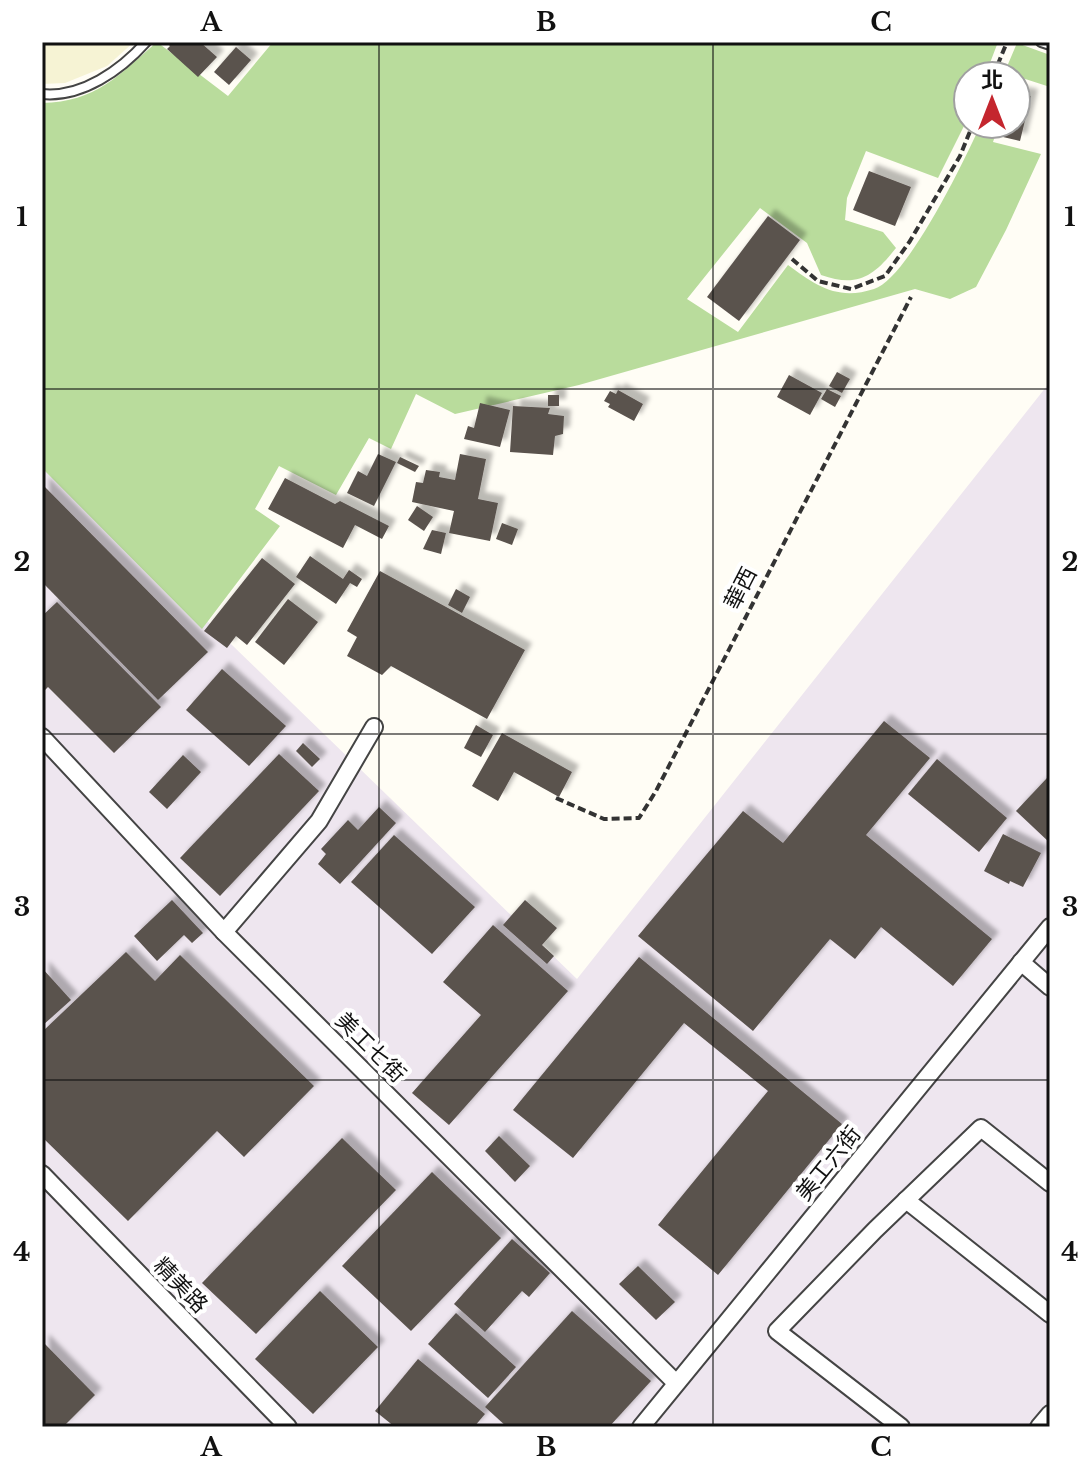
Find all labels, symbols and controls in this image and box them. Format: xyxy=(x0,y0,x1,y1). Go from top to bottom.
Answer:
text: A xyxy=(199,6,222,38)
text: B xyxy=(536,6,556,38)
text: C xyxy=(870,6,892,38)
north arrow xyxy=(952,60,1032,140)
text: 北 xyxy=(981,67,1003,94)
text: 1 xyxy=(16,201,28,233)
text: 1 xyxy=(1064,201,1076,233)
text: 2 xyxy=(14,546,30,578)
text: 2 xyxy=(1062,546,1078,578)
street label: 華西 xyxy=(718,562,762,614)
text: 3 xyxy=(14,891,30,923)
text: 3 xyxy=(1062,891,1078,923)
street label: 美工七街 xyxy=(330,1007,411,1088)
street label: 美工六街 xyxy=(790,1121,867,1206)
text: 4 xyxy=(13,1236,31,1268)
text: 4 xyxy=(1061,1236,1079,1268)
street label: 精美路 xyxy=(148,1252,213,1318)
text: A xyxy=(199,1431,222,1463)
text: B xyxy=(536,1431,556,1463)
text: C xyxy=(870,1431,892,1463)

